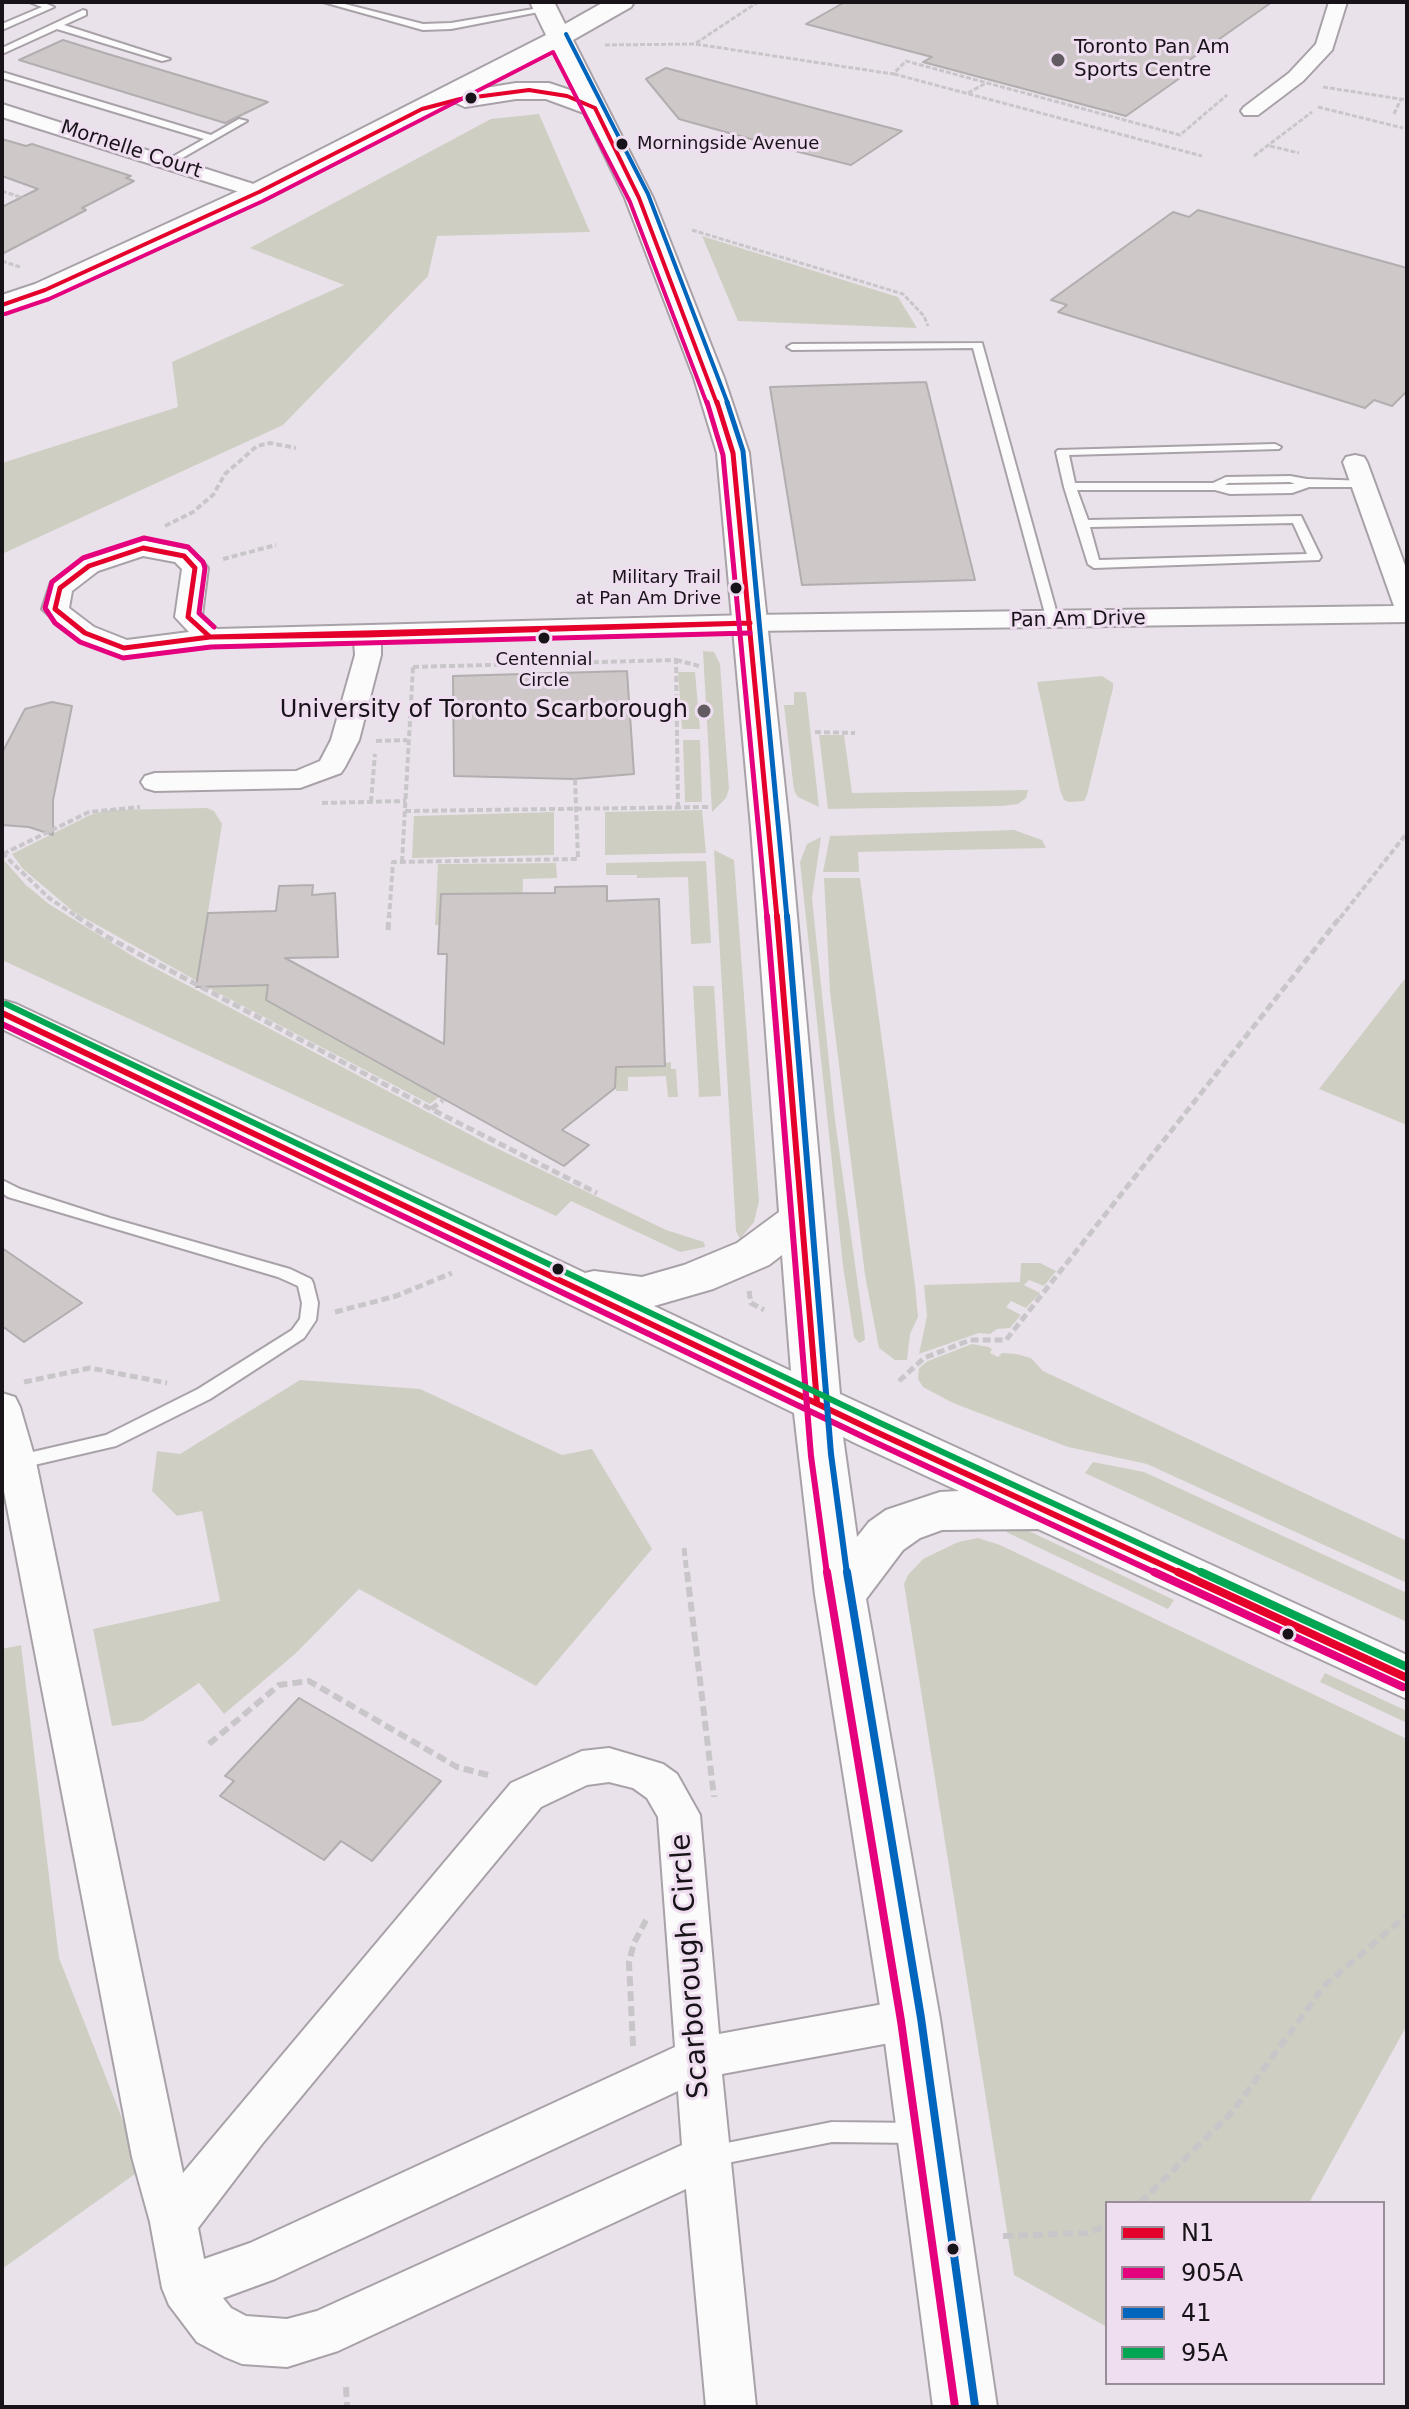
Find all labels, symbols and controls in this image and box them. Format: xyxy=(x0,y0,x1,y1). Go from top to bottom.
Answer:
place label: Toronto Pan Am Sports Centre xyxy=(1074,36,1230,83)
marker: Toronto Pan Am Sports Centre xyxy=(1049,51,1067,69)
unlabelled marker xyxy=(463,90,479,106)
street label: Mornelle Court xyxy=(57,116,205,184)
place label: Morningside Avenue xyxy=(637,133,819,155)
marker: Morningside Avenue xyxy=(614,136,630,152)
place label: Military Trail at Pan Am Drive xyxy=(575,567,721,610)
marker: Military Trail at Pan Am Drive xyxy=(728,580,744,596)
street label: Pan Am Drive xyxy=(1010,607,1146,633)
marker: Centennial Circle xyxy=(536,630,552,646)
place label: Centennial Circle xyxy=(495,649,593,692)
place label: University of Toronto Scarborough xyxy=(280,697,688,725)
marker: University of Toronto Scarborough xyxy=(695,702,713,720)
unlabelled marker xyxy=(550,1261,566,1277)
unlabelled marker xyxy=(1280,1626,1296,1642)
street label: Scarborough Circle xyxy=(665,1832,717,2100)
legend xyxy=(1105,2201,1385,2385)
text: N1 xyxy=(1181,2219,1214,2247)
unlabelled marker xyxy=(945,2241,961,2257)
text: 905A xyxy=(1181,2259,1243,2287)
text: 41 xyxy=(1181,2299,1212,2327)
text: 95A xyxy=(1181,2339,1228,2367)

